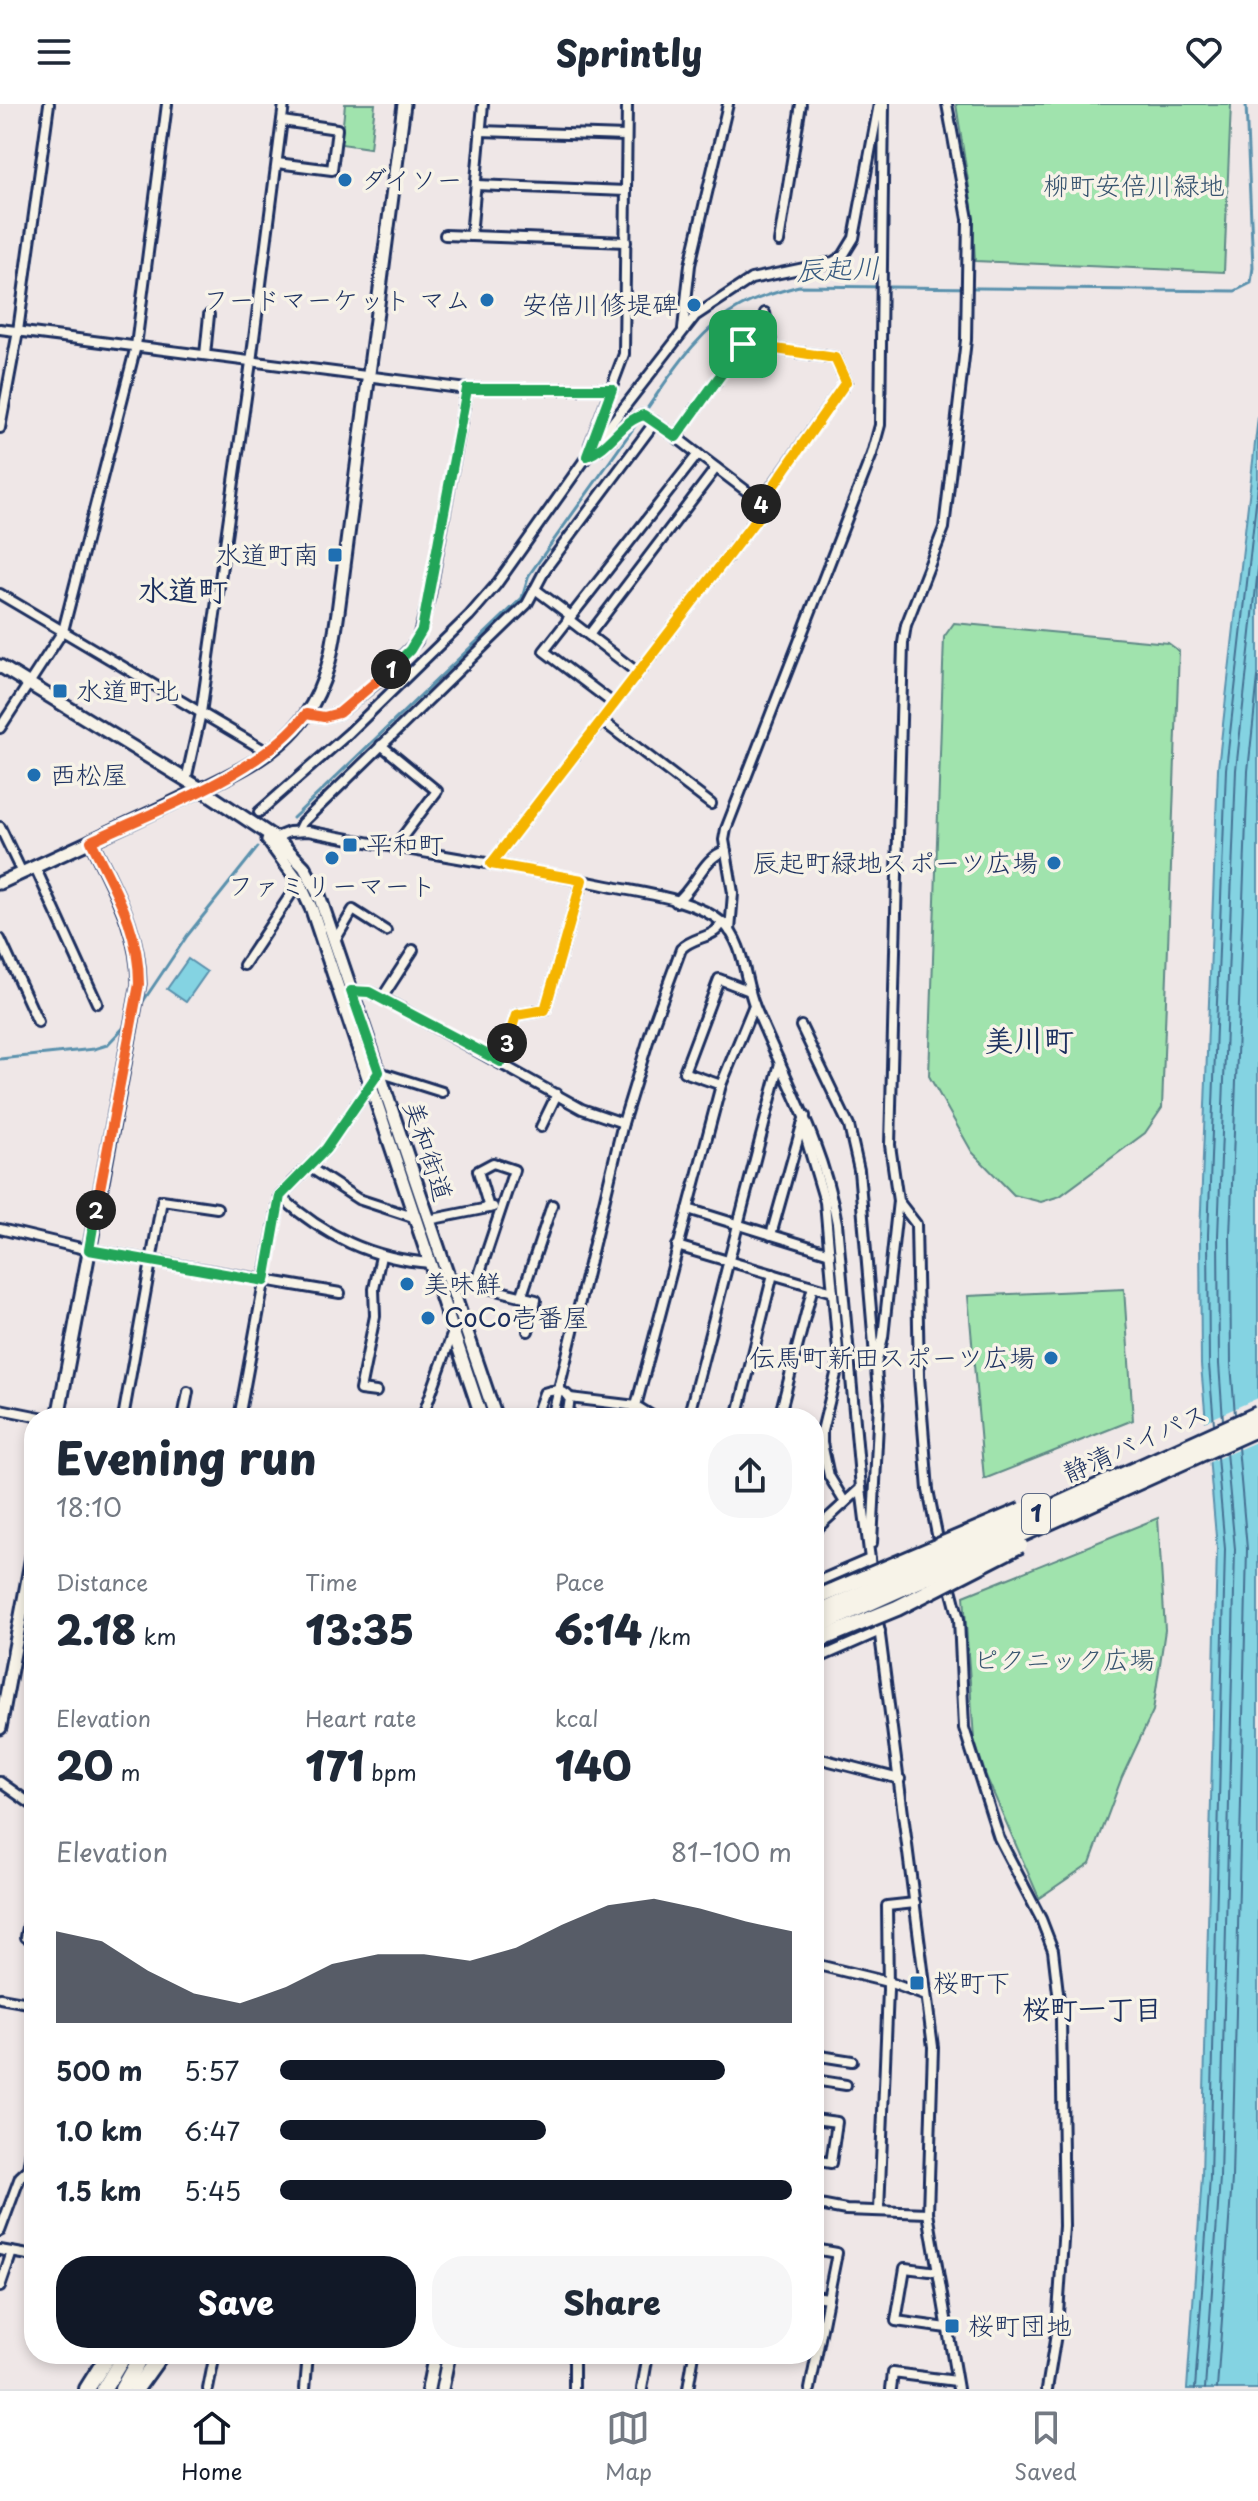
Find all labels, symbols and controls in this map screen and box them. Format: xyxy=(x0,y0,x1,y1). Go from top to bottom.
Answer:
text: Sprintly xyxy=(556,25,702,79)
icon: menu xyxy=(32,30,76,74)
icon: heart xyxy=(1182,30,1226,74)
place label: ダイソー xyxy=(361,159,462,198)
park label: 柳町安倍川緑地 xyxy=(1043,165,1225,204)
marker: ダイソー xyxy=(336,171,354,189)
water label: 辰起川 xyxy=(795,245,881,290)
place label: フードマーケット マム xyxy=(203,279,471,318)
place label: 安倍川修堤碑 xyxy=(522,284,678,323)
marker: フードマーケット マム xyxy=(478,291,496,309)
marker: 安倍川修堤碑 xyxy=(685,296,703,314)
pin xyxy=(709,310,777,378)
icon: arrive xyxy=(721,322,765,366)
pin: 4 xyxy=(741,484,781,524)
text: 4 xyxy=(754,487,768,520)
place label: 水道町南 xyxy=(215,534,319,573)
marker: 水道町南 xyxy=(326,546,344,564)
district label: 水道町 xyxy=(138,566,228,611)
pin: 1 xyxy=(371,649,411,689)
text: 1 xyxy=(386,652,396,685)
place label: 水道町北 xyxy=(76,670,180,709)
marker: 水道町北 xyxy=(51,682,69,700)
place label: 西松屋 xyxy=(50,754,128,793)
marker: 西松屋 xyxy=(25,766,43,784)
place label: 平和町 xyxy=(366,824,444,863)
marker: 平和町 xyxy=(341,836,359,854)
place label: 辰起町緑地スポーツ広場 xyxy=(753,842,1038,881)
marker: ファミリーマート xyxy=(323,849,341,867)
marker: 辰起町緑地スポーツ広場 xyxy=(1045,854,1063,872)
place label: ファミリーマート xyxy=(228,865,436,904)
district label: 美川町 xyxy=(984,1016,1074,1061)
pin: 3 xyxy=(487,1023,527,1063)
text: 3 xyxy=(500,1026,514,1059)
street label: 美和街道 xyxy=(395,1095,464,1206)
pin: 2 xyxy=(76,1190,116,1230)
text: 2 xyxy=(88,1193,104,1226)
place label: 美味鮮 xyxy=(423,1263,501,1302)
marker: 美味鮮 xyxy=(398,1275,416,1293)
place label: CoCo壱番屋 xyxy=(444,1297,589,1336)
marker: CoCo壱番屋 xyxy=(419,1309,437,1327)
place label: 伝馬町新田スポーツ広場 xyxy=(750,1337,1035,1376)
marker: 伝馬町新田スポーツ広場 xyxy=(1042,1349,1060,1367)
street label: 静清バイパス xyxy=(1055,1392,1213,1491)
text: Evening run xyxy=(56,1424,317,1490)
button: share xyxy=(708,1434,792,1518)
text: 18:10 xyxy=(56,1487,122,1526)
road number: 1 xyxy=(1022,1494,1050,1534)
text: Distance xyxy=(56,1565,148,1598)
text: Time xyxy=(305,1565,357,1598)
text: Pace xyxy=(555,1565,604,1598)
text: 2.18 xyxy=(56,1598,136,1659)
text: 13:35 xyxy=(305,1598,414,1659)
text: 6:14 xyxy=(555,1598,642,1659)
text: km xyxy=(136,1619,177,1652)
text: /km xyxy=(642,1619,691,1652)
park label: ピクニック広場 xyxy=(973,1639,1155,1678)
text: Elevation xyxy=(56,1701,151,1734)
text: Heart rate xyxy=(305,1701,416,1734)
text: kcal xyxy=(555,1701,599,1734)
text: 20 xyxy=(56,1734,113,1795)
text: 171 xyxy=(305,1734,364,1795)
text: 140 xyxy=(555,1734,632,1795)
text: m xyxy=(113,1755,141,1788)
text: bpm xyxy=(364,1755,417,1788)
text: Elevation xyxy=(56,1832,168,1871)
text: 81–100 m xyxy=(671,1832,792,1871)
place label: 桜町下 xyxy=(933,1962,1011,2001)
marker: 桜町下 xyxy=(908,1974,926,1992)
district label: 桜町一丁目 xyxy=(1022,1986,1162,2029)
text: 500 m xyxy=(56,2051,142,2090)
text: 5:57 xyxy=(184,2051,239,2090)
text: 1.0 km xyxy=(56,2111,143,2150)
text: 6:47 xyxy=(184,2111,240,2150)
text: 1.5 km xyxy=(56,2171,142,2210)
text: 5:45 xyxy=(184,2171,241,2210)
button: Save xyxy=(56,2256,416,2348)
button: Share xyxy=(432,2256,792,2348)
place label: 桜町団地 xyxy=(968,2305,1072,2344)
marker: 桜町団地 xyxy=(943,2317,961,2335)
tab: Home xyxy=(181,2406,242,2487)
tab: Map xyxy=(605,2406,652,2487)
tab: Saved xyxy=(1014,2406,1077,2487)

